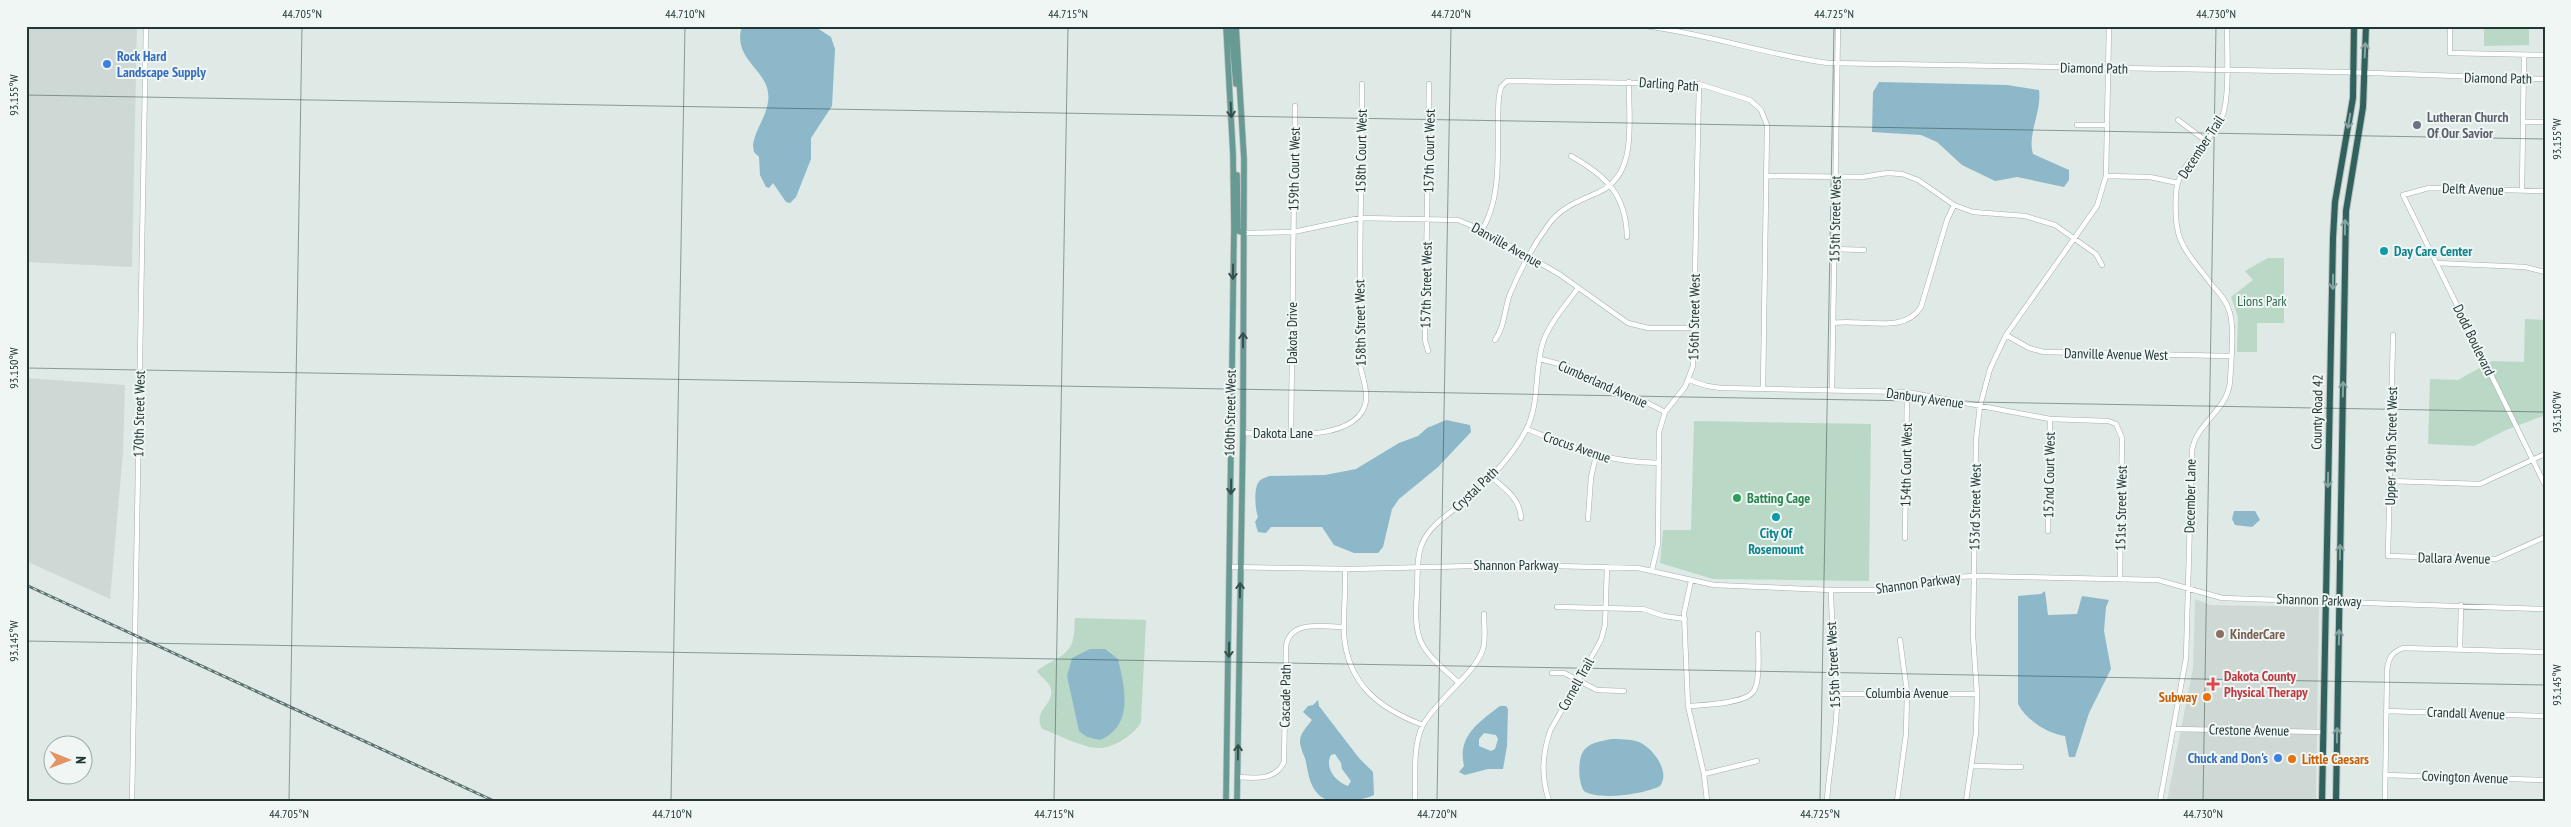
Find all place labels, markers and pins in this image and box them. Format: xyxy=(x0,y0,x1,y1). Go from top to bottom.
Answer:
place label: Rock Hard Landscape Supply xyxy=(117,47,206,81)
marker: Rock Hard Landscape Supply xyxy=(101,58,113,70)
place label: Lutheran Church Of Our Savior xyxy=(2427,108,2509,142)
marker: Lutheran Church Of Our Savior xyxy=(2411,119,2423,131)
place label: Day Care Center xyxy=(2394,242,2473,260)
marker: Day Care Center xyxy=(2378,245,2390,257)
place label: Batting Cage xyxy=(1747,489,1810,507)
marker: Batting Cage xyxy=(1731,492,1743,504)
marker: City Of Rosemount xyxy=(1770,511,1782,523)
place label: City Of Rosemount xyxy=(1748,524,1804,558)
place label: KinderCare xyxy=(2230,625,2285,643)
marker: KinderCare xyxy=(2214,628,2226,640)
place label: Dakota County Physical Therapy xyxy=(2224,667,2308,701)
marker: Dakota County Physical Therapy xyxy=(2206,677,2220,691)
place label: Subway xyxy=(2159,688,2197,706)
marker: Subway xyxy=(2201,691,2213,703)
place label: Chuck and Don's xyxy=(2188,749,2268,767)
place label: Little Caesars xyxy=(2302,750,2369,768)
marker: Chuck and Don's xyxy=(2272,752,2284,764)
marker: Little Caesars xyxy=(2286,753,2298,765)

